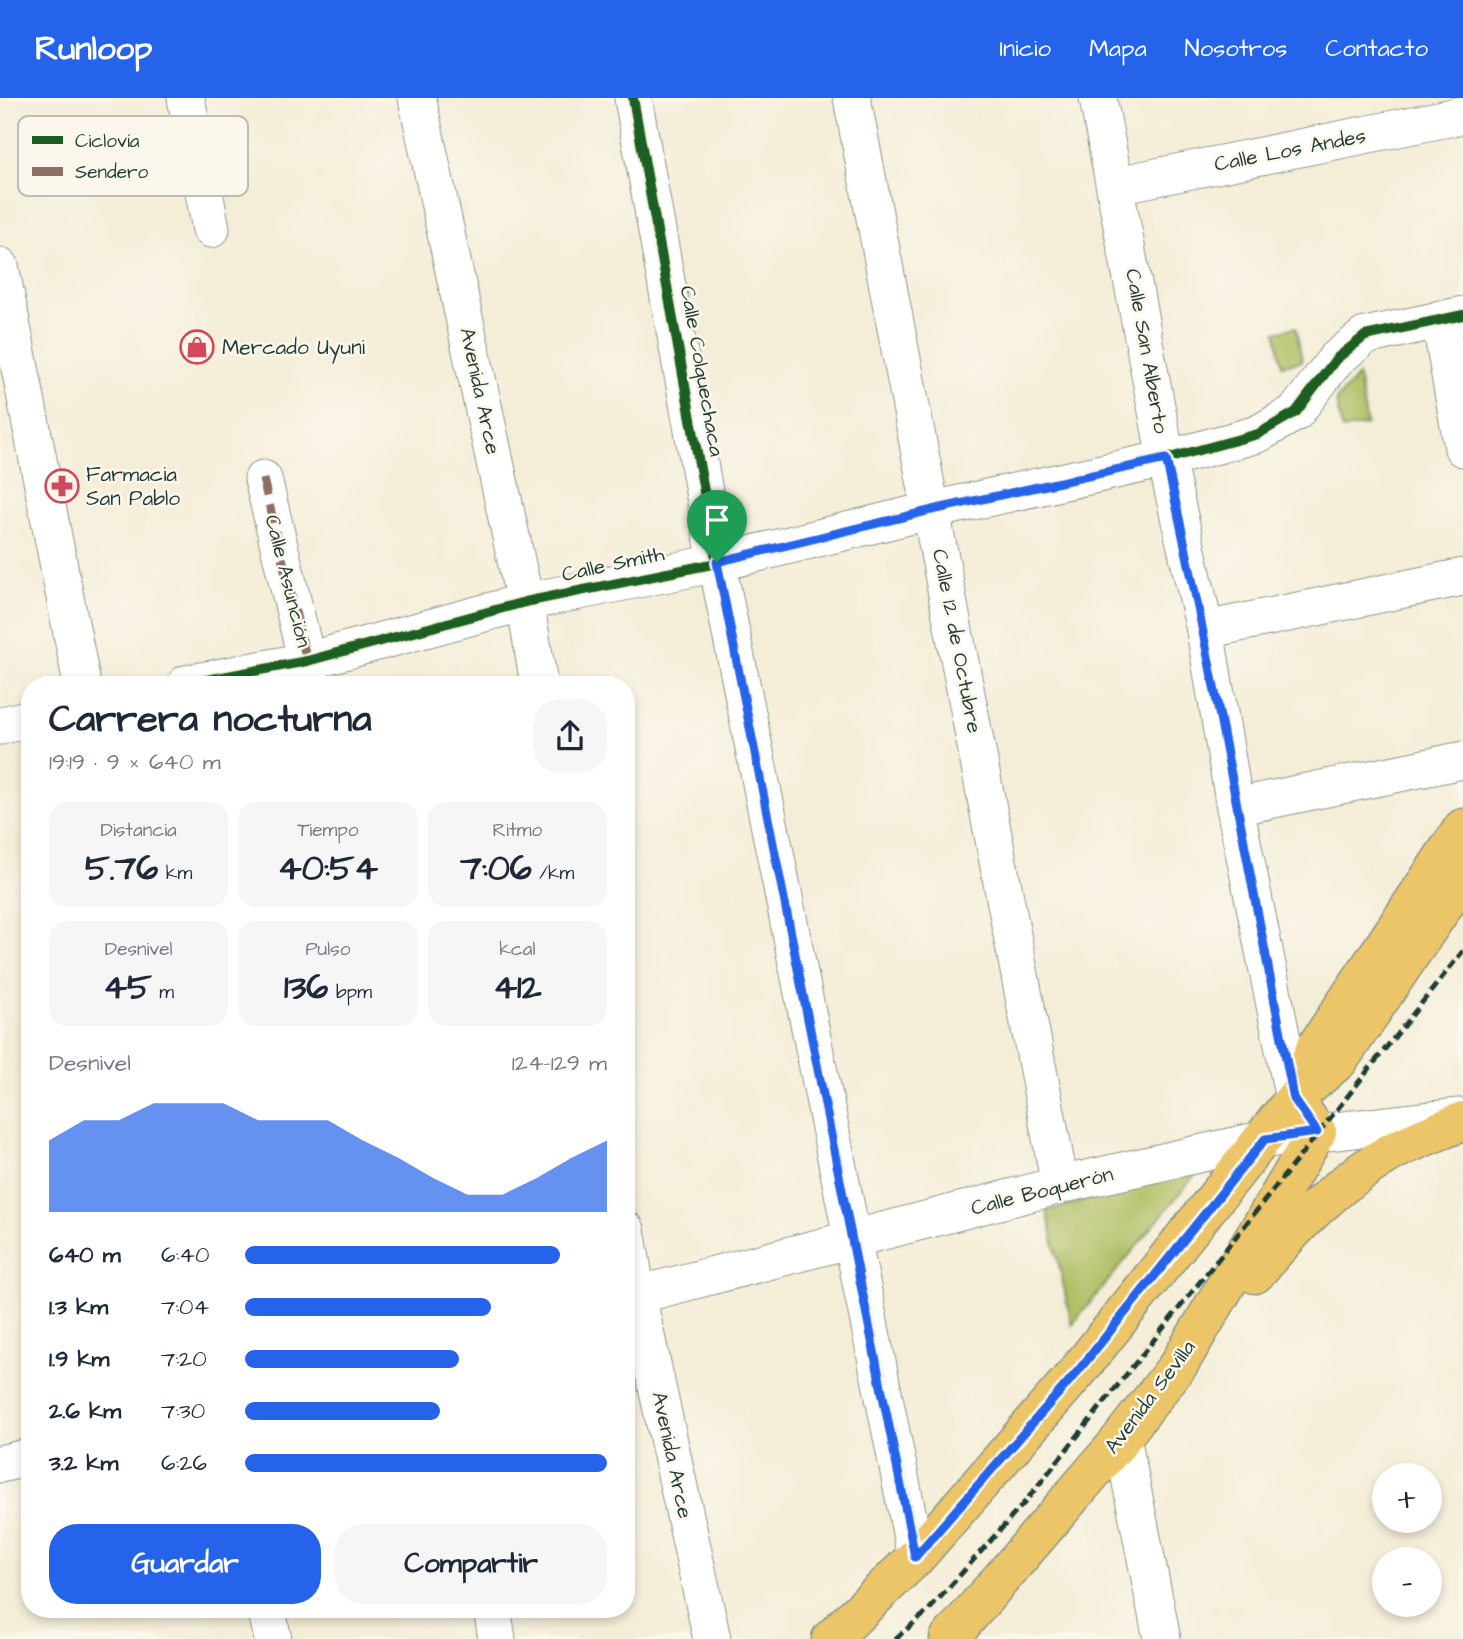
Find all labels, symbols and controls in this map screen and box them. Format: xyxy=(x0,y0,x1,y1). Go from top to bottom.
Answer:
text: Runloop xyxy=(35,26,152,72)
text: Inicio xyxy=(999,32,1051,66)
text: Mapa xyxy=(1089,32,1147,66)
text: Nosotros xyxy=(1185,32,1287,66)
text: Contacto xyxy=(1325,32,1428,66)
legend xyxy=(18,116,248,196)
street label: Calle Los Andes xyxy=(1212,121,1368,179)
text: Ciclovía xyxy=(75,128,140,155)
text: Sendero xyxy=(75,159,148,186)
street label: Calle San Alberto xyxy=(1118,266,1176,436)
street label: Calle Colquechaca xyxy=(673,283,731,459)
street label: Avenida Arce xyxy=(452,325,508,457)
shop icon: Mercado Uyuni xyxy=(178,328,216,366)
place label: Mercado Uyuni xyxy=(222,333,365,364)
place label: Farmacia San Pablo xyxy=(86,460,180,513)
pharmacy icon: Farmacia San Pablo xyxy=(43,467,81,505)
pin xyxy=(687,490,747,562)
icon: arrive xyxy=(698,501,736,539)
street label: Calle Asunción xyxy=(257,512,319,650)
street label: Calle Smith xyxy=(559,539,667,589)
street label: Calle 12 de Octubre xyxy=(925,547,989,735)
text: Carrera nocturna xyxy=(49,694,372,746)
button: share xyxy=(533,699,607,773)
text: 19:19 · 9 × 640 m xyxy=(49,746,221,778)
text: Distancia xyxy=(101,817,177,844)
text: Tiempo xyxy=(297,817,359,844)
text: Ritmo xyxy=(493,817,542,844)
text: 5.76 xyxy=(85,844,158,893)
text: 40:54 xyxy=(278,844,378,893)
text: 7:06 xyxy=(460,844,532,893)
text: km xyxy=(158,860,192,887)
text: /km xyxy=(532,860,574,887)
text: Desnivel xyxy=(105,936,172,963)
text: Pulso xyxy=(306,936,350,963)
text: kcal xyxy=(499,936,536,963)
text: 45 xyxy=(103,963,152,1012)
text: 136 xyxy=(284,963,328,1012)
text: 412 xyxy=(493,963,541,1012)
text: m xyxy=(152,979,174,1006)
text: bpm xyxy=(328,979,372,1006)
text: Desnivel xyxy=(49,1047,131,1079)
text: 124–129 m xyxy=(512,1047,607,1079)
street label: Calle Boquerón xyxy=(968,1159,1116,1223)
text: 640 m xyxy=(49,1239,121,1271)
text: 6:40 xyxy=(161,1239,209,1271)
text: 1.3 km xyxy=(49,1291,108,1323)
text: 7:04 xyxy=(161,1291,209,1323)
street label: Avenida Sevilla xyxy=(1098,1334,1203,1460)
text: 1.9 km xyxy=(49,1343,110,1375)
text: 7:20 xyxy=(161,1343,207,1375)
street label: Avenida Arce xyxy=(644,1389,700,1521)
text: 2.6 km xyxy=(49,1395,121,1427)
text: 7:30 xyxy=(161,1395,205,1427)
text: 3.2 km xyxy=(49,1447,118,1479)
text: 6:26 xyxy=(161,1447,207,1479)
map controls xyxy=(1372,1463,1442,1617)
button: + xyxy=(1372,1463,1442,1533)
button: Guardar xyxy=(49,1524,321,1604)
button: Compartir xyxy=(335,1524,607,1604)
button: − xyxy=(1372,1547,1442,1617)

